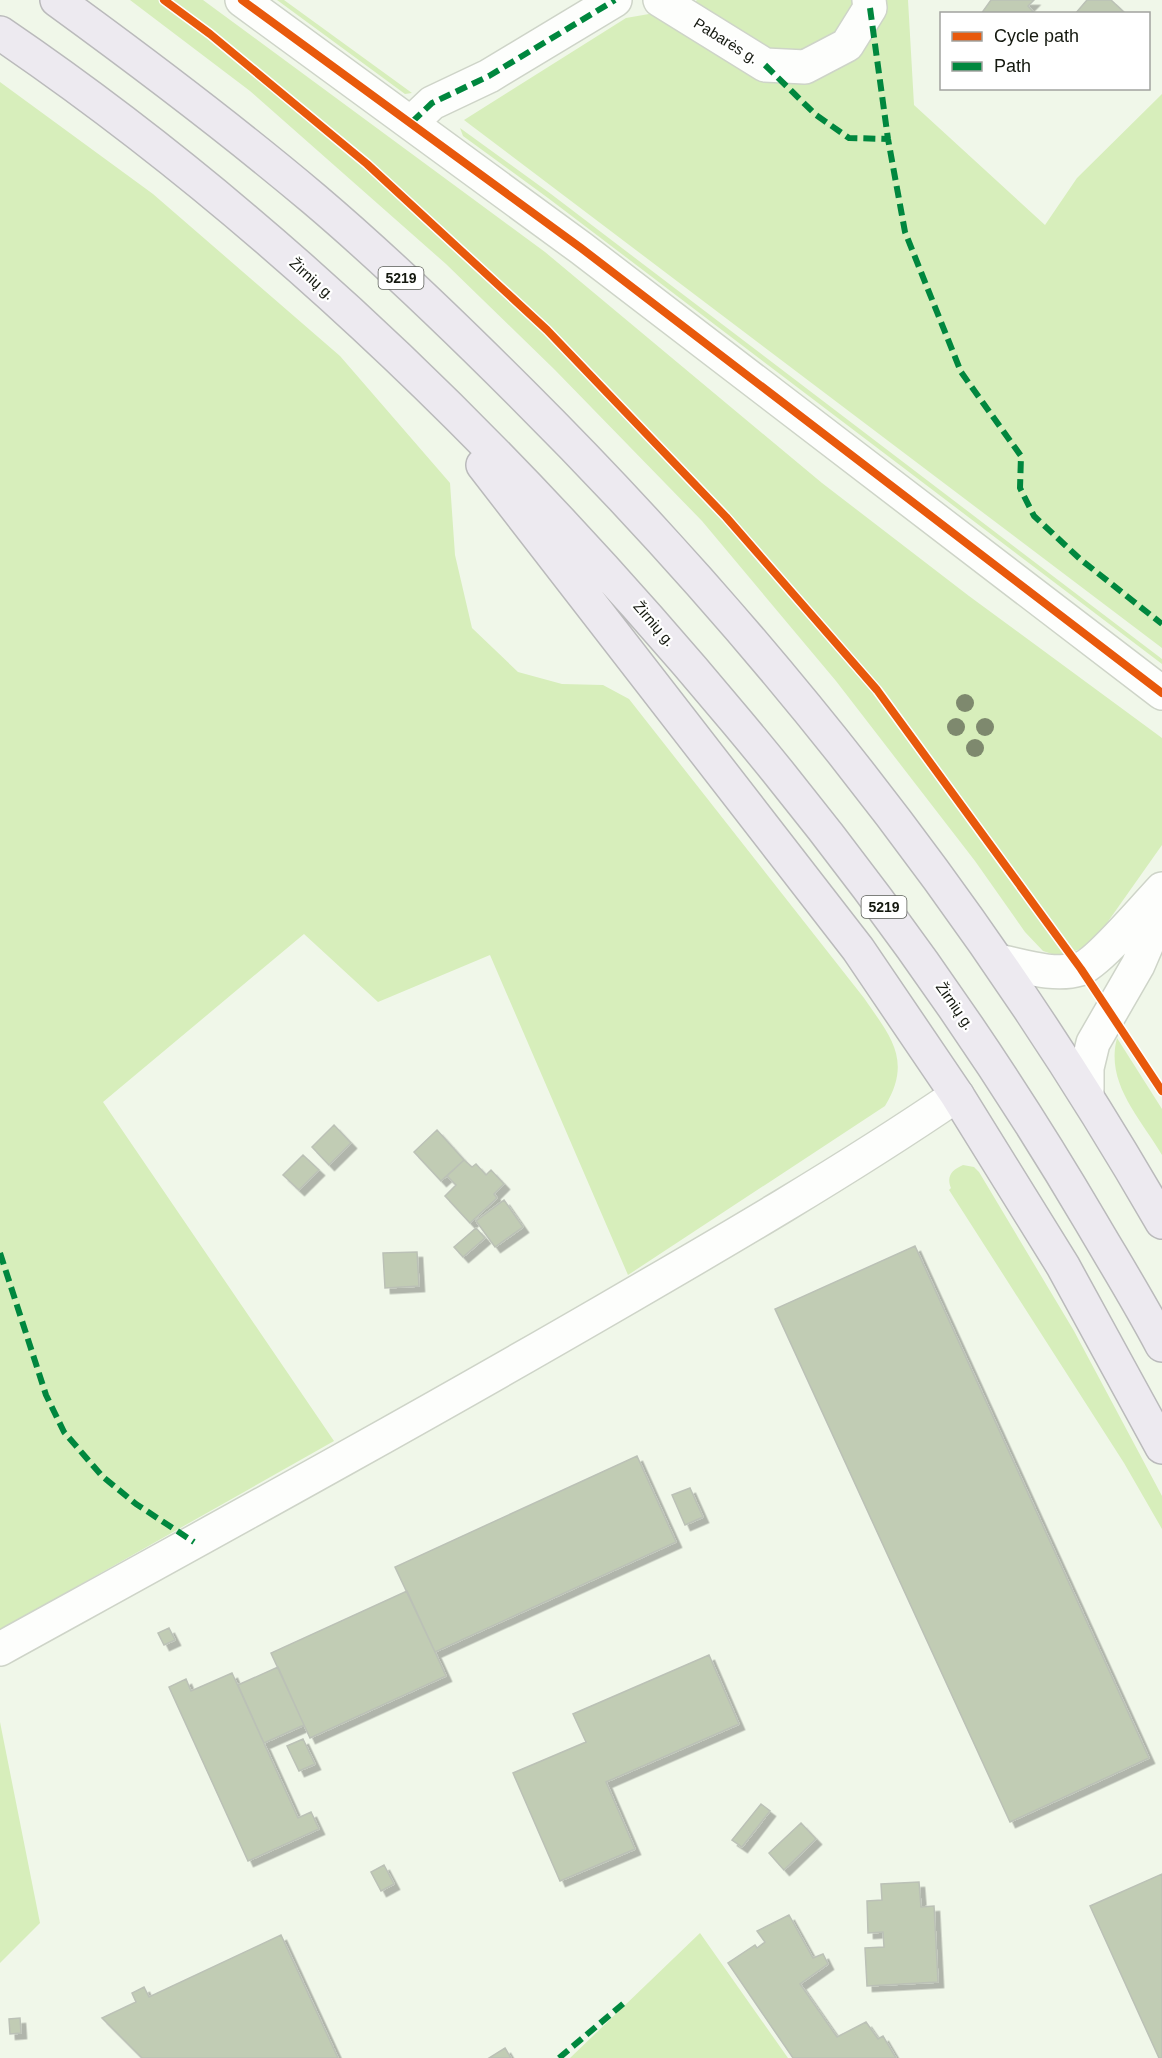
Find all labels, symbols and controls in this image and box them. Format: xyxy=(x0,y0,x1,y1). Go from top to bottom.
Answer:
legend xyxy=(940,12,1150,90)
street label: Pabarės g. xyxy=(691,14,762,67)
text: Cycle path xyxy=(994,26,1079,46)
text: Path xyxy=(994,56,1031,76)
street label: Žirnių g. xyxy=(287,254,338,303)
road number: 5219 xyxy=(378,267,424,289)
street label: Žirnių g. xyxy=(630,598,679,650)
road number: 5219 xyxy=(862,896,906,918)
street label: Žirnių g. xyxy=(933,979,978,1033)

